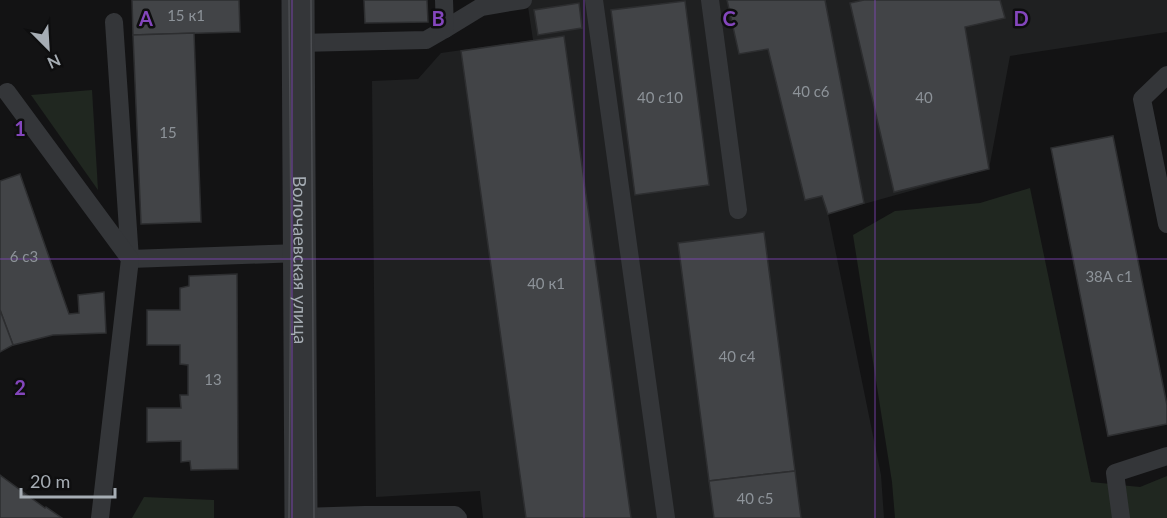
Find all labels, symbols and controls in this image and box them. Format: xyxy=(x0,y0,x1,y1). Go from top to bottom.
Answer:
text: A xyxy=(138,6,153,30)
house number: 15 к1 xyxy=(167,6,205,24)
text: B xyxy=(431,6,445,30)
text: C xyxy=(722,6,736,30)
text: D xyxy=(1013,6,1029,30)
north arrow xyxy=(18,18,78,78)
text: N xyxy=(45,51,64,73)
house number: 40 с6 xyxy=(792,82,830,100)
house number: 40 c10 xyxy=(637,88,683,106)
house number: 40 xyxy=(915,88,933,106)
text: 1 xyxy=(14,116,26,140)
house number: 15 xyxy=(159,123,177,141)
street label: Волочаевская улица xyxy=(289,176,312,344)
house number: 6 с3 xyxy=(10,247,38,265)
house number: 38А с1 xyxy=(1085,267,1133,285)
house number: 40 к1 xyxy=(527,274,565,292)
house number: 40 с4 xyxy=(718,347,756,365)
house number: 13 xyxy=(204,370,222,388)
text: 2 xyxy=(14,375,26,399)
scale bar xyxy=(21,461,116,499)
text: 20 m xyxy=(30,470,70,492)
house number: 40 с5 xyxy=(736,489,774,507)

